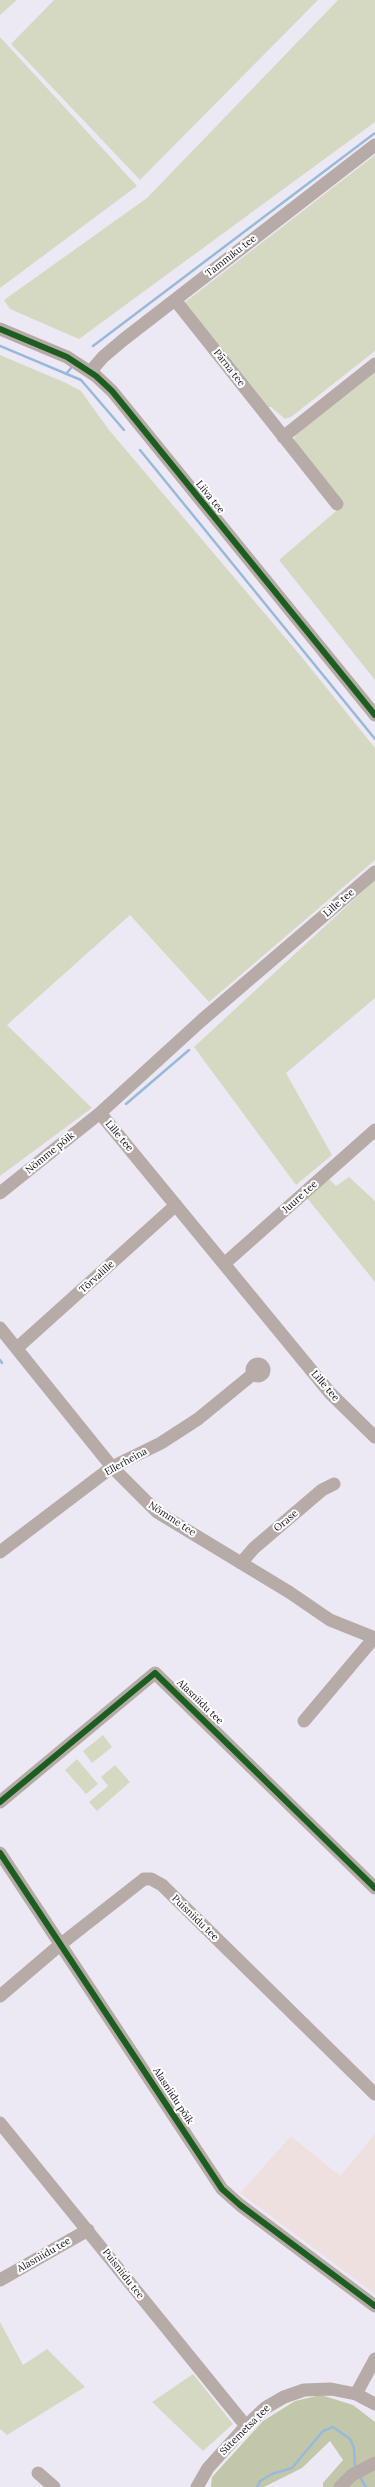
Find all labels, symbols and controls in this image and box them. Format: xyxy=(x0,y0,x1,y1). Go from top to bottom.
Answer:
street label: Tammiku tee xyxy=(203,233,259,279)
street label: Pärna tee xyxy=(211,347,247,389)
street label: Liiva tee xyxy=(193,478,227,516)
street label: Lille tee xyxy=(321,886,357,920)
street label: Lille tee xyxy=(103,1118,135,1154)
street label: Nõmme põik xyxy=(23,1130,77,1176)
street label: Juure tee xyxy=(280,1178,320,1216)
street label: Tõrvalille xyxy=(77,1258,117,1296)
street label: Lille tee xyxy=(308,1368,342,1404)
street label: Ellerheina xyxy=(103,1445,149,1479)
street label: Nõmme tee xyxy=(146,1499,198,1539)
street label: Orase xyxy=(272,1508,300,1534)
street label: Alasniidu tee xyxy=(174,1677,226,1727)
street label: Puisniidu tee xyxy=(169,1893,221,1943)
street label: Alasniidu põik xyxy=(150,2065,196,2127)
street label: Alasniidu tee xyxy=(15,2235,73,2275)
street label: Puisniidu tee xyxy=(100,2247,146,2301)
street label: Sütemetsa tee xyxy=(217,2402,273,2458)

